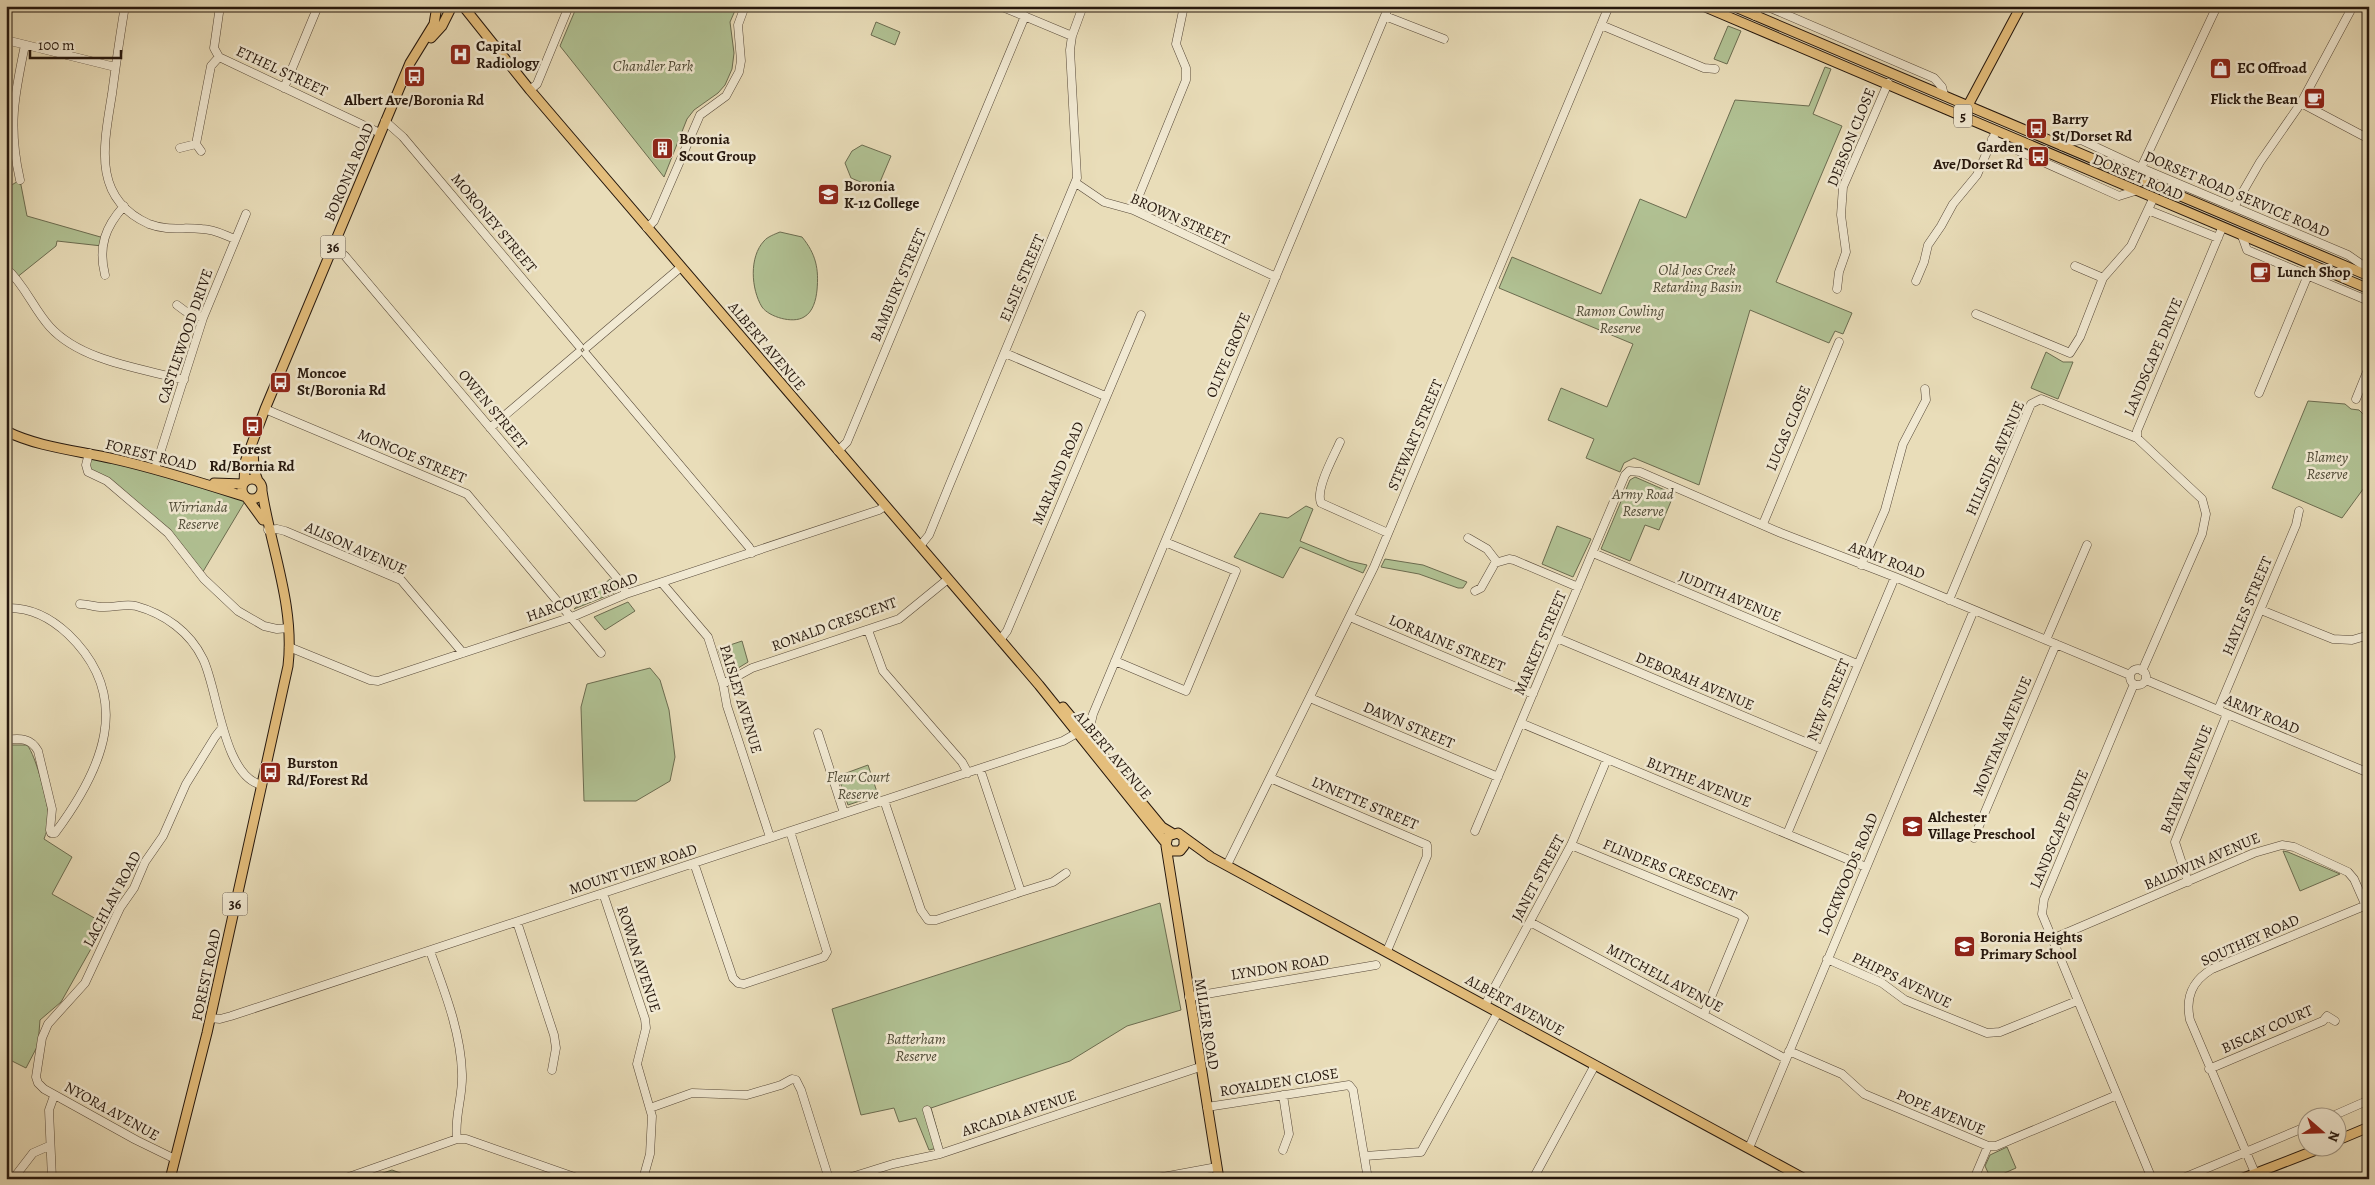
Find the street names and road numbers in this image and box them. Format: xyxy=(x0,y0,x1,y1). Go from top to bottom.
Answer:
street label: ETHEL STREET xyxy=(233,41,332,101)
street label: DEBSON CLOSE xyxy=(1822,85,1880,189)
road number: 5 xyxy=(1954,104,1972,128)
street label: BORONIA ROAD xyxy=(319,120,379,224)
street label: DORSET ROAD SERVICE ROAD xyxy=(2141,146,2333,242)
street label: DORSET ROAD xyxy=(2090,149,2186,205)
street label: MORONEY STREET xyxy=(447,169,542,277)
street label: BROWN STREET xyxy=(1127,188,1234,250)
street label: BAMBURY STREET xyxy=(865,225,931,345)
street label: ELSIE STREET xyxy=(995,231,1050,325)
road number: 36 xyxy=(320,236,346,258)
street label: CASTLEWOOD DRIVE xyxy=(153,266,217,406)
street label: LANDSCAPE DRIVE xyxy=(2119,294,2187,420)
street label: ALBERT AVENUE xyxy=(723,297,810,395)
street label: OLIVE GROVE xyxy=(1201,309,1255,401)
street label: OWEN STREET xyxy=(454,365,533,453)
street label: STEWART STREET xyxy=(1383,376,1448,494)
street label: LUCAS CLOSE xyxy=(1761,382,1815,474)
street label: HILLSIDE AVENUE xyxy=(1961,398,2029,518)
street label: MARLAND ROAD xyxy=(1027,418,1089,528)
street label: MONCOE STREET xyxy=(355,424,470,488)
street label: FOREST ROAD xyxy=(103,434,199,476)
street label: ALISON AVENUE xyxy=(301,516,410,579)
street label: ARMY ROAD xyxy=(1845,536,1928,584)
street label: HAYLES STREET xyxy=(2217,553,2277,659)
street label: JUDITH AVENUE xyxy=(1676,565,1784,627)
street label: HARCOURT ROAD xyxy=(523,567,641,627)
street label: MARKET STREET xyxy=(1509,587,1571,698)
street label: RONALD CRESCENT xyxy=(769,592,900,656)
street label: LORRAINE STREET xyxy=(1386,610,1509,677)
street label: PAISLEY AVENUE xyxy=(715,642,767,756)
street label: DEBORAH AVENUE xyxy=(1633,647,1757,715)
street label: NEW STREET xyxy=(1802,655,1855,744)
street label: MONTANA AVENUE xyxy=(1968,673,2036,799)
street label: ARMY ROAD xyxy=(2220,689,2303,739)
street label: DAWN STREET xyxy=(1360,697,1459,754)
street label: ALBERT AVENUE xyxy=(1069,706,1156,804)
street label: BATAVIA AVENUE xyxy=(2155,722,2217,836)
street label: BLYTHE AVENUE xyxy=(1644,752,1754,812)
street label: LANDSCAPE DRIVE xyxy=(2025,766,2093,892)
street label: LYNETTE STREET xyxy=(1308,771,1422,835)
street label: LOCKWOODS ROAD xyxy=(1813,810,1883,938)
street label: BALDWIN AVENUE xyxy=(2141,828,2263,894)
street label: JANET STREET xyxy=(1507,830,1570,925)
street label: FLINDERS CRESCENT xyxy=(1600,834,1741,906)
street label: MOUNT VIEW ROAD xyxy=(566,839,700,899)
street label: LACHLAN ROAD xyxy=(78,847,146,951)
road number: 36 xyxy=(222,892,248,916)
street label: ROWAN AVENUE xyxy=(612,903,666,1015)
street label: SOUTHEY ROAD xyxy=(2197,909,2303,971)
street label: FOREST ROAD xyxy=(186,927,226,1023)
street label: MITCHELL AVENUE xyxy=(1603,939,1727,1017)
street label: PHIPPS AVENUE xyxy=(1849,947,1955,1013)
street label: LYNDON ROAD xyxy=(1229,949,1331,985)
street label: ALBERT AVENUE xyxy=(1461,969,1568,1040)
street label: MILLER ROAD xyxy=(1190,977,1224,1071)
street label: BISCAY COURT xyxy=(2218,1000,2317,1058)
street label: ROYALDEN CLOSE xyxy=(1218,1063,1340,1101)
street label: NYORA AVENUE xyxy=(61,1077,163,1145)
street label: POPE AVENUE xyxy=(1893,1084,1989,1140)
street label: ARCADIA AVENUE xyxy=(958,1085,1079,1141)

